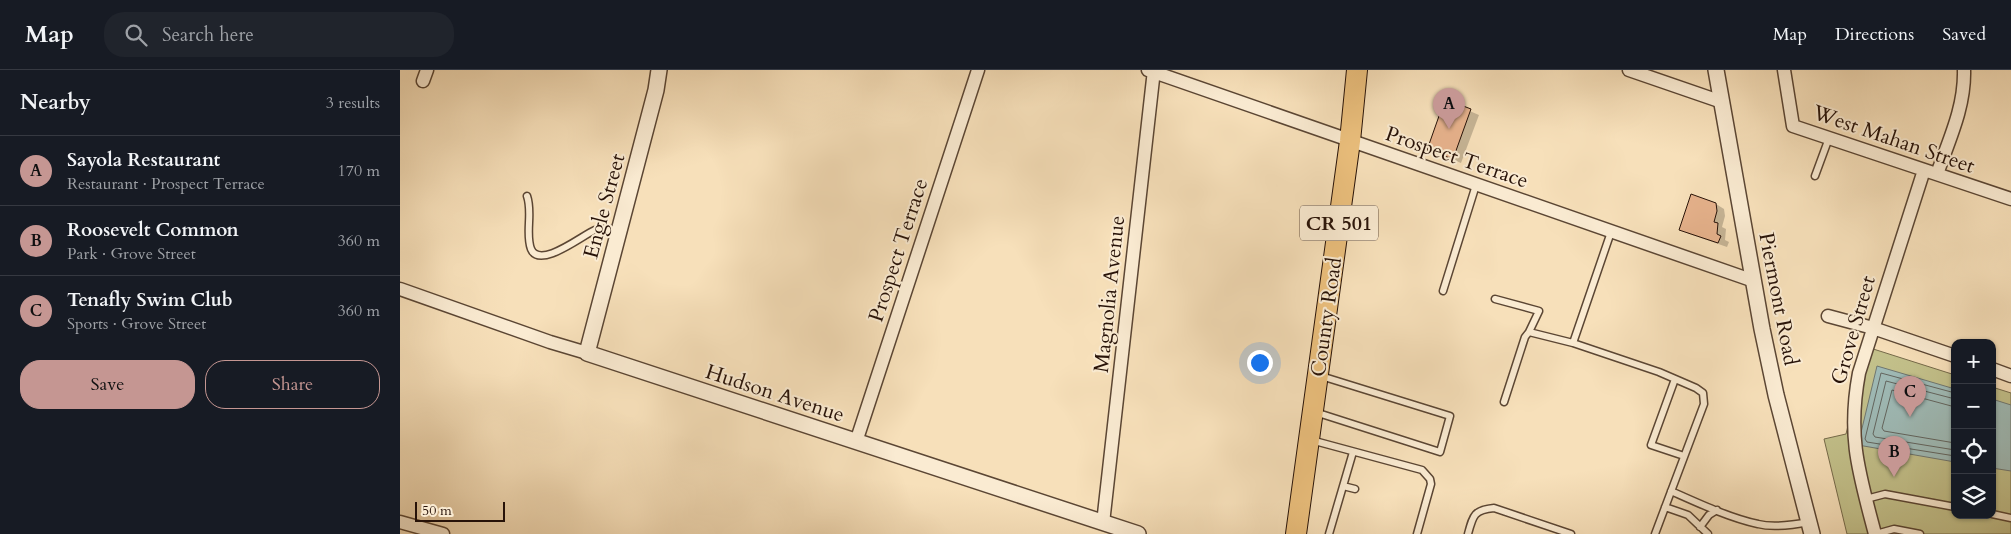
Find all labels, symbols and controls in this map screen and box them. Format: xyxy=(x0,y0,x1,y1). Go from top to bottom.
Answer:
search box xyxy=(104,12,454,57)
text: Map xyxy=(25,18,74,51)
icon: search xyxy=(122,21,150,49)
text: Search here xyxy=(162,22,254,48)
text: Map xyxy=(1773,22,1807,47)
text: Directions xyxy=(1835,22,1914,47)
text: Saved xyxy=(1942,22,1986,47)
text: Nearby xyxy=(20,88,91,117)
pin: A xyxy=(1433,88,1465,129)
text: 3 results xyxy=(326,92,380,114)
street label: West Mahan Street xyxy=(1808,98,1979,181)
street label: Prospect Terrace xyxy=(1381,119,1532,196)
text: Sayola Restaurant xyxy=(67,147,220,173)
street label: Engle Street xyxy=(577,150,633,262)
text: A xyxy=(30,160,42,182)
text: 170 m xyxy=(338,160,380,182)
text: Restaurant · Prospect Terrace xyxy=(67,173,265,195)
street label: Prospect Terrace xyxy=(862,175,935,326)
road number: CR 501 xyxy=(1300,206,1378,240)
street label: Magnolia Avenue xyxy=(1087,214,1132,374)
text: Roosevelt Common xyxy=(67,217,239,243)
text: B xyxy=(30,230,42,252)
text: 360 m xyxy=(338,230,380,252)
street label: Piermont Road xyxy=(1751,230,1806,368)
text: Park · Grove Street xyxy=(67,243,196,265)
street label: County Road xyxy=(1304,255,1349,379)
street label: Grove Street xyxy=(1824,272,1883,388)
text: Tenafly Swim Club xyxy=(67,287,233,313)
text: C xyxy=(30,300,42,322)
text: 360 m xyxy=(338,300,380,322)
text: Sports · Grove Street xyxy=(67,313,206,335)
map controls xyxy=(1951,339,1996,519)
button: + xyxy=(1951,339,1996,384)
your location xyxy=(1247,350,1273,376)
street label: Hudson Avenue xyxy=(702,357,848,430)
button: Save xyxy=(20,360,195,409)
button: Share xyxy=(205,360,380,409)
pin: C xyxy=(1894,376,1926,417)
button: − xyxy=(1951,384,1996,429)
button: locate xyxy=(1951,429,1996,474)
pin: B xyxy=(1878,436,1910,477)
button: layers xyxy=(1951,474,1996,519)
scale bar xyxy=(415,499,505,522)
text: 50 m xyxy=(422,501,452,520)

